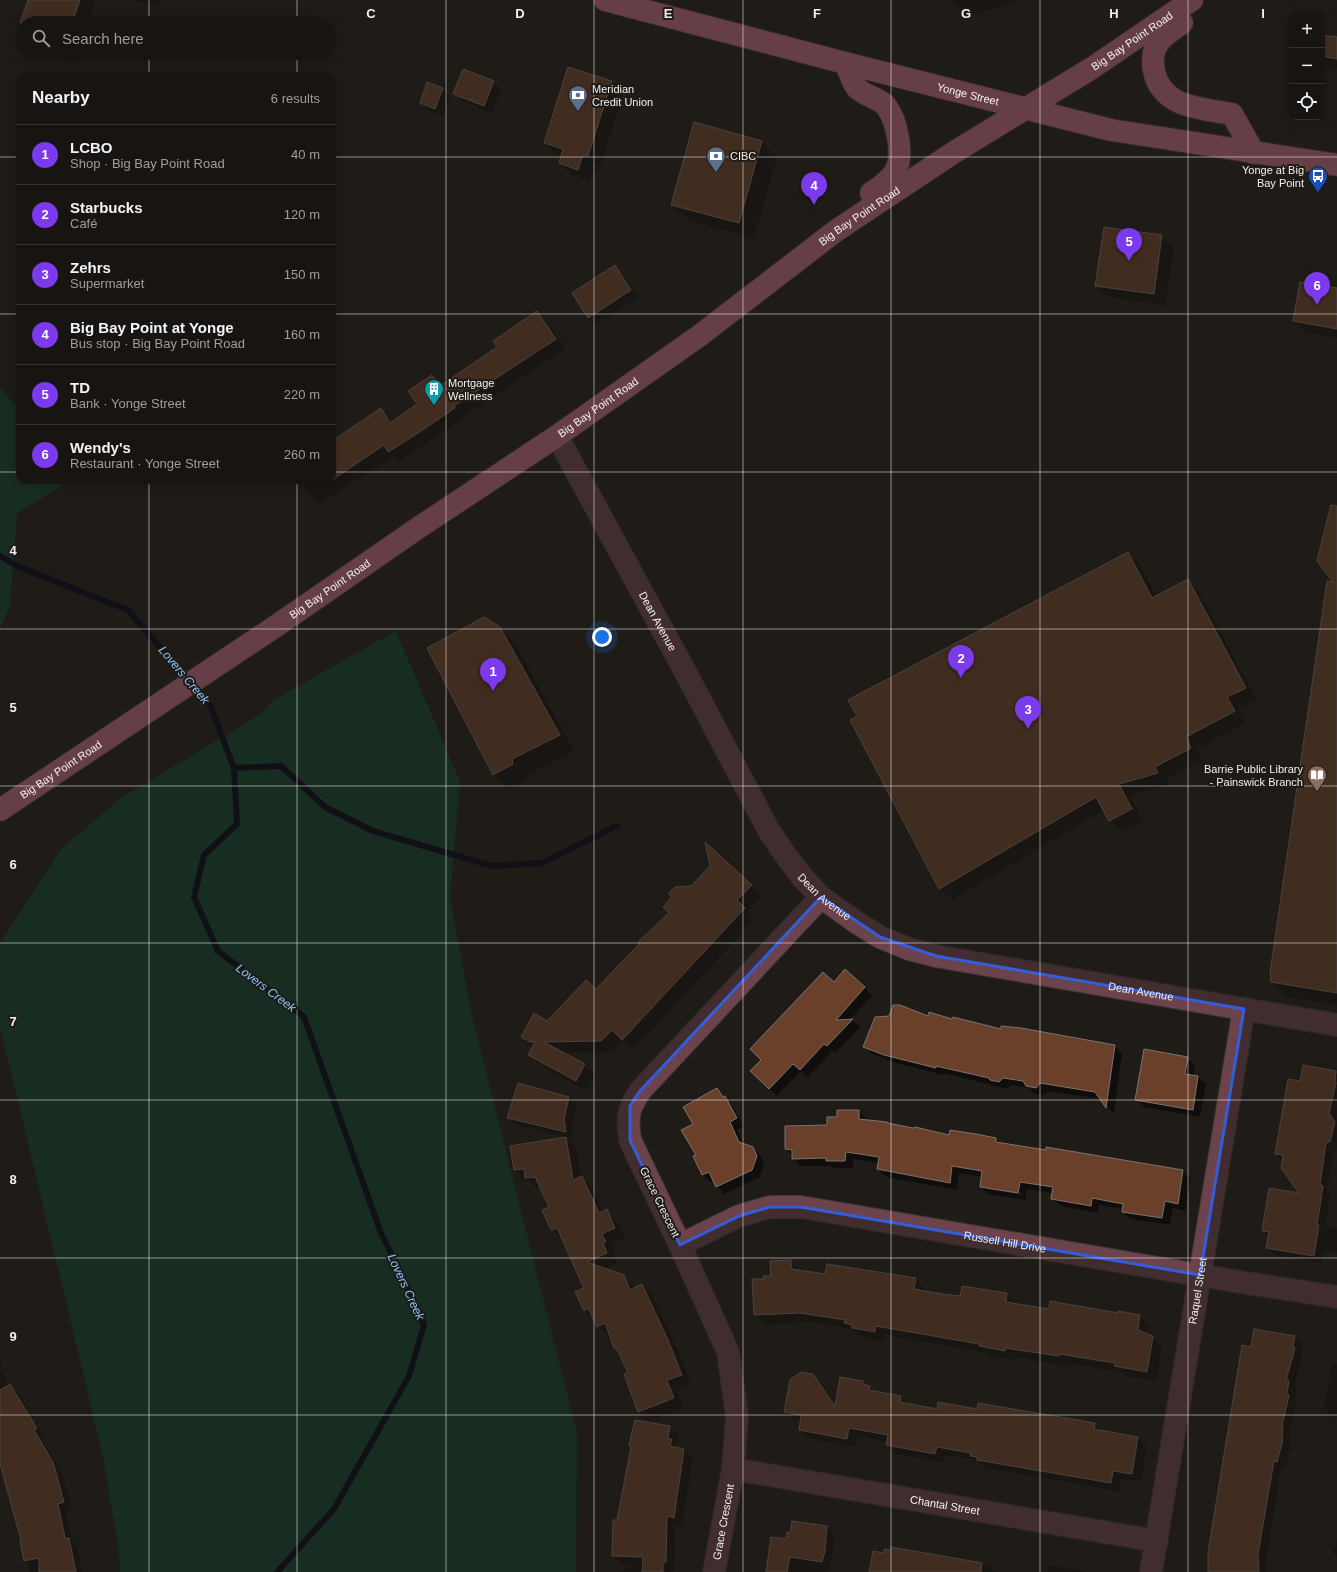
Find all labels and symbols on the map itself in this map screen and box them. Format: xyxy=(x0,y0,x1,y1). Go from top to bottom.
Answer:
text: C xyxy=(366,6,376,21)
text: D xyxy=(515,6,525,21)
text: E xyxy=(664,6,673,21)
text: F xyxy=(813,6,821,21)
text: G xyxy=(961,6,971,21)
text: H xyxy=(1109,6,1119,21)
text: I xyxy=(1261,6,1265,21)
street label: Big Bay Point Road xyxy=(1089,9,1175,73)
street label: Yonge Street xyxy=(936,80,1000,108)
place label: Meridian Credit Union xyxy=(592,83,653,108)
bank icon: Meridian Credit Union xyxy=(567,84,589,112)
bank icon: CIBC xyxy=(705,145,727,173)
place label: CIBC xyxy=(730,150,756,162)
place label: Yonge at Big Bay Point xyxy=(1242,164,1304,189)
bus stop icon: Yonge at Big Bay Point xyxy=(1307,165,1329,193)
pin: 4 xyxy=(801,172,827,205)
street label: Big Bay Point Road xyxy=(816,184,902,248)
pin: 5 xyxy=(1116,228,1142,261)
pin: 6 xyxy=(1304,272,1330,305)
street label: Big Bay Point Road xyxy=(555,375,640,440)
place label: Mortgage Wellness xyxy=(448,377,494,402)
building icon: Mortgage Wellness xyxy=(423,378,445,406)
text: 4 xyxy=(9,543,17,558)
street label: Big Bay Point Road xyxy=(287,557,372,621)
street label: Dean Avenue xyxy=(637,590,679,653)
your location xyxy=(592,627,612,647)
water label: Lovers Creek xyxy=(156,643,213,708)
pin: 2 xyxy=(948,645,974,678)
pin: 1 xyxy=(480,658,506,691)
pin: 3 xyxy=(1015,696,1041,729)
text: 5 xyxy=(9,700,17,715)
street label: Big Bay Point Road xyxy=(18,738,104,801)
place label: Barrie Public Library - Painswick Branch xyxy=(1204,763,1303,788)
library icon: Barrie Public Library - Painswick Branch xyxy=(1306,764,1328,792)
text: 6 xyxy=(9,857,17,872)
street label: Dean Avenue xyxy=(796,871,853,922)
water label: Lovers Creek xyxy=(233,961,300,1016)
street label: Dean Avenue xyxy=(1107,980,1174,1003)
text: 7 xyxy=(9,1014,17,1029)
street label: Grace Crescent xyxy=(638,1165,682,1239)
text: 8 xyxy=(9,1172,17,1187)
street label: Russell Hill Drive xyxy=(963,1229,1047,1255)
water label: Lovers Creek xyxy=(385,1252,428,1323)
street label: Raquel Street xyxy=(1186,1257,1209,1325)
text: 9 xyxy=(9,1329,17,1344)
street label: Grace Crescent xyxy=(710,1483,736,1561)
street label: Chantal Street xyxy=(909,1493,981,1517)

